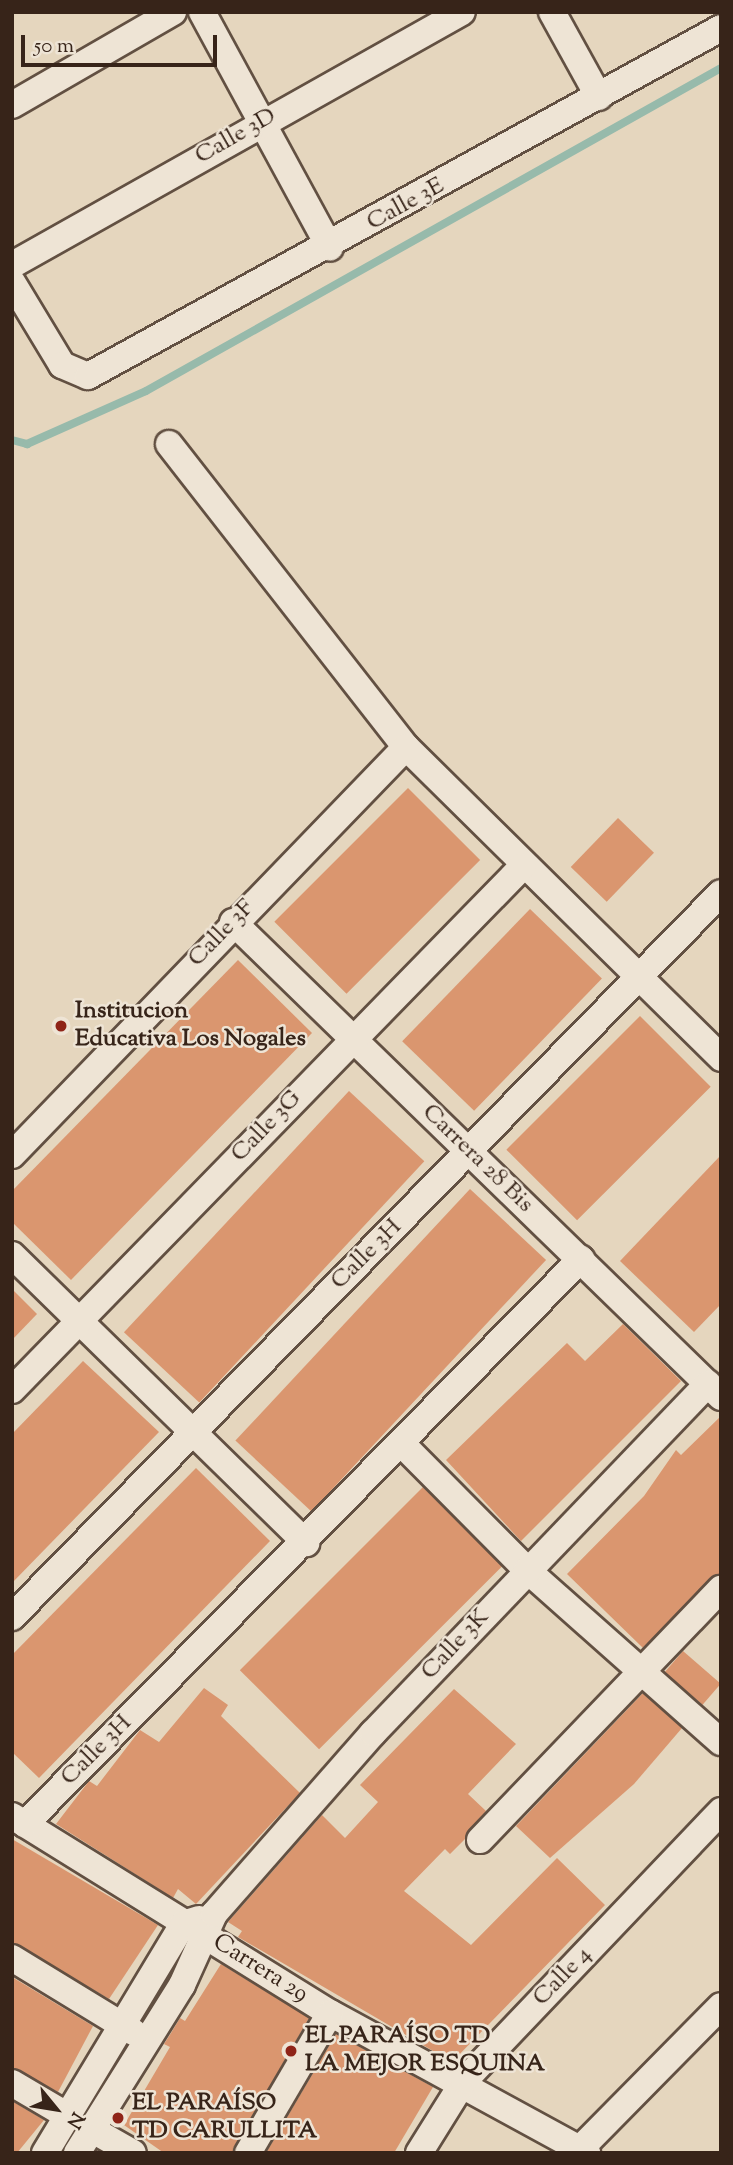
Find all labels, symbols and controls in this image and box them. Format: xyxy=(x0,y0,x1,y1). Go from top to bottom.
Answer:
scale bar xyxy=(24,21,220,65)
text: 50 m xyxy=(34,32,74,62)
street label: Calle 3D xyxy=(191,102,281,172)
street label: Calle 3E xyxy=(362,172,450,238)
street label: Calle 3F xyxy=(183,894,261,974)
place label: Institucion Educativa Los Nogales xyxy=(75,998,306,1054)
marker: Institucion Educativa Los Nogales xyxy=(53,1018,69,1034)
street label: Calle 3G xyxy=(226,1085,308,1169)
street label: Carrera 28 Bis xyxy=(415,1099,539,1219)
street label: Calle 3H xyxy=(326,1214,408,1296)
street label: Calle 3K xyxy=(416,1604,496,1686)
street label: Calle 3H xyxy=(56,1710,138,1792)
street label: Carrera 29 xyxy=(207,1928,313,2010)
street label: Calle 4 xyxy=(528,1941,598,2013)
place label: EL PARAÍSO TD LA MEJOR ESQUINA xyxy=(305,2023,545,2079)
marker: EL PARAÍSO TD LA MEJOR ESQUINA xyxy=(283,2043,299,2059)
north arrow xyxy=(21,2074,91,2144)
place label: EL PARAÍSO TD CARULLITA xyxy=(132,2090,317,2146)
text: N xyxy=(59,2106,90,2133)
marker: EL PARAÍSO TD CARULLITA xyxy=(110,2110,126,2126)

